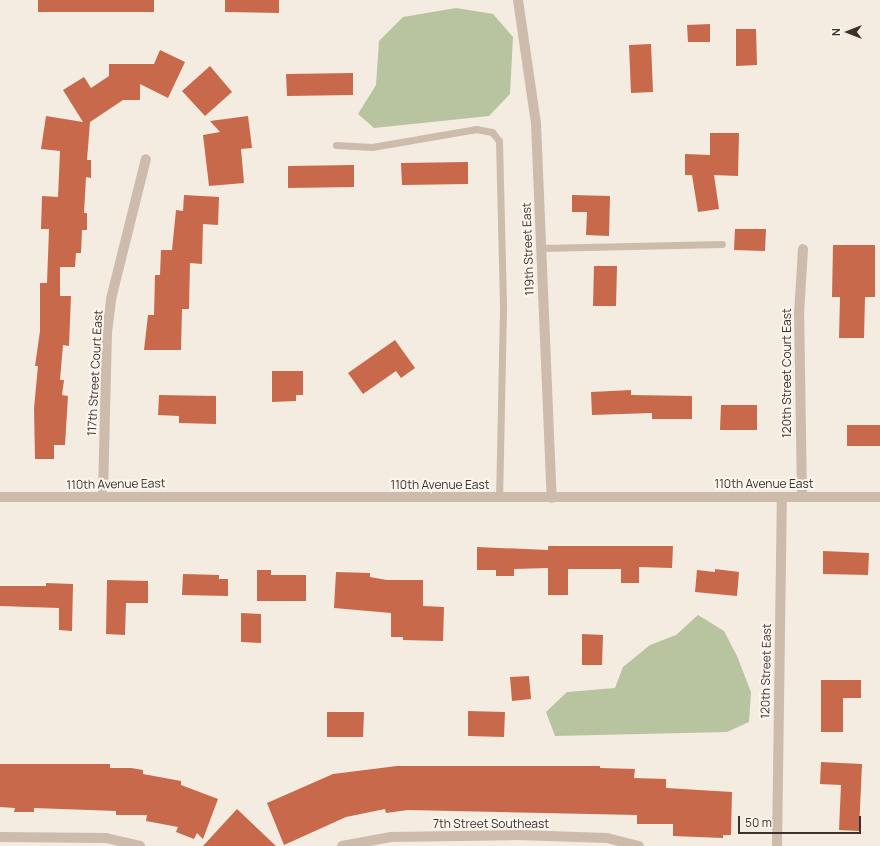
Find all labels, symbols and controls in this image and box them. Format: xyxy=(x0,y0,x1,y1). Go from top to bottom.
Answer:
north arrow xyxy=(828,12,868,52)
text: N xyxy=(828,28,843,36)
street label: 119th Street East xyxy=(519,202,537,296)
street label: 120th Street Court East xyxy=(780,308,794,438)
street label: 117th Street Court East xyxy=(85,310,105,436)
street label: 110th Avenue East xyxy=(66,476,166,492)
street label: 110th Avenue East xyxy=(714,477,814,491)
street label: 110th Avenue East xyxy=(390,478,490,492)
street label: 120th Street East xyxy=(758,623,774,719)
scale bar xyxy=(740,808,863,834)
text: 50 m xyxy=(745,814,772,831)
street label: 7th Street Southeast xyxy=(433,817,549,831)

